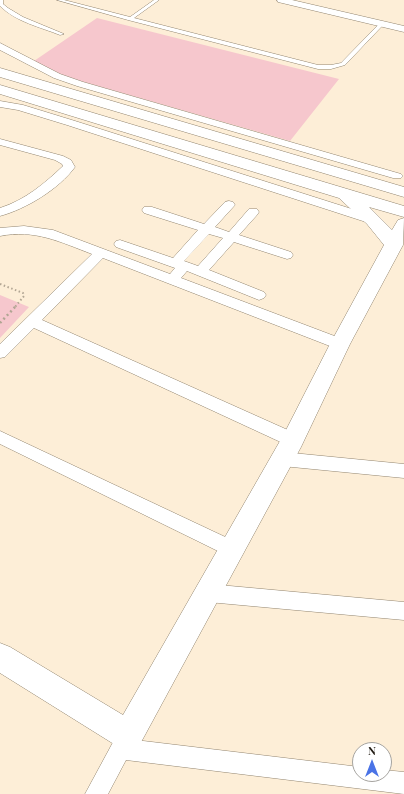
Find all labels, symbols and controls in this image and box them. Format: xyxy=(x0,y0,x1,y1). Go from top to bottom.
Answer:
north arrow xyxy=(352,742,392,782)
text: N xyxy=(368,743,376,758)

